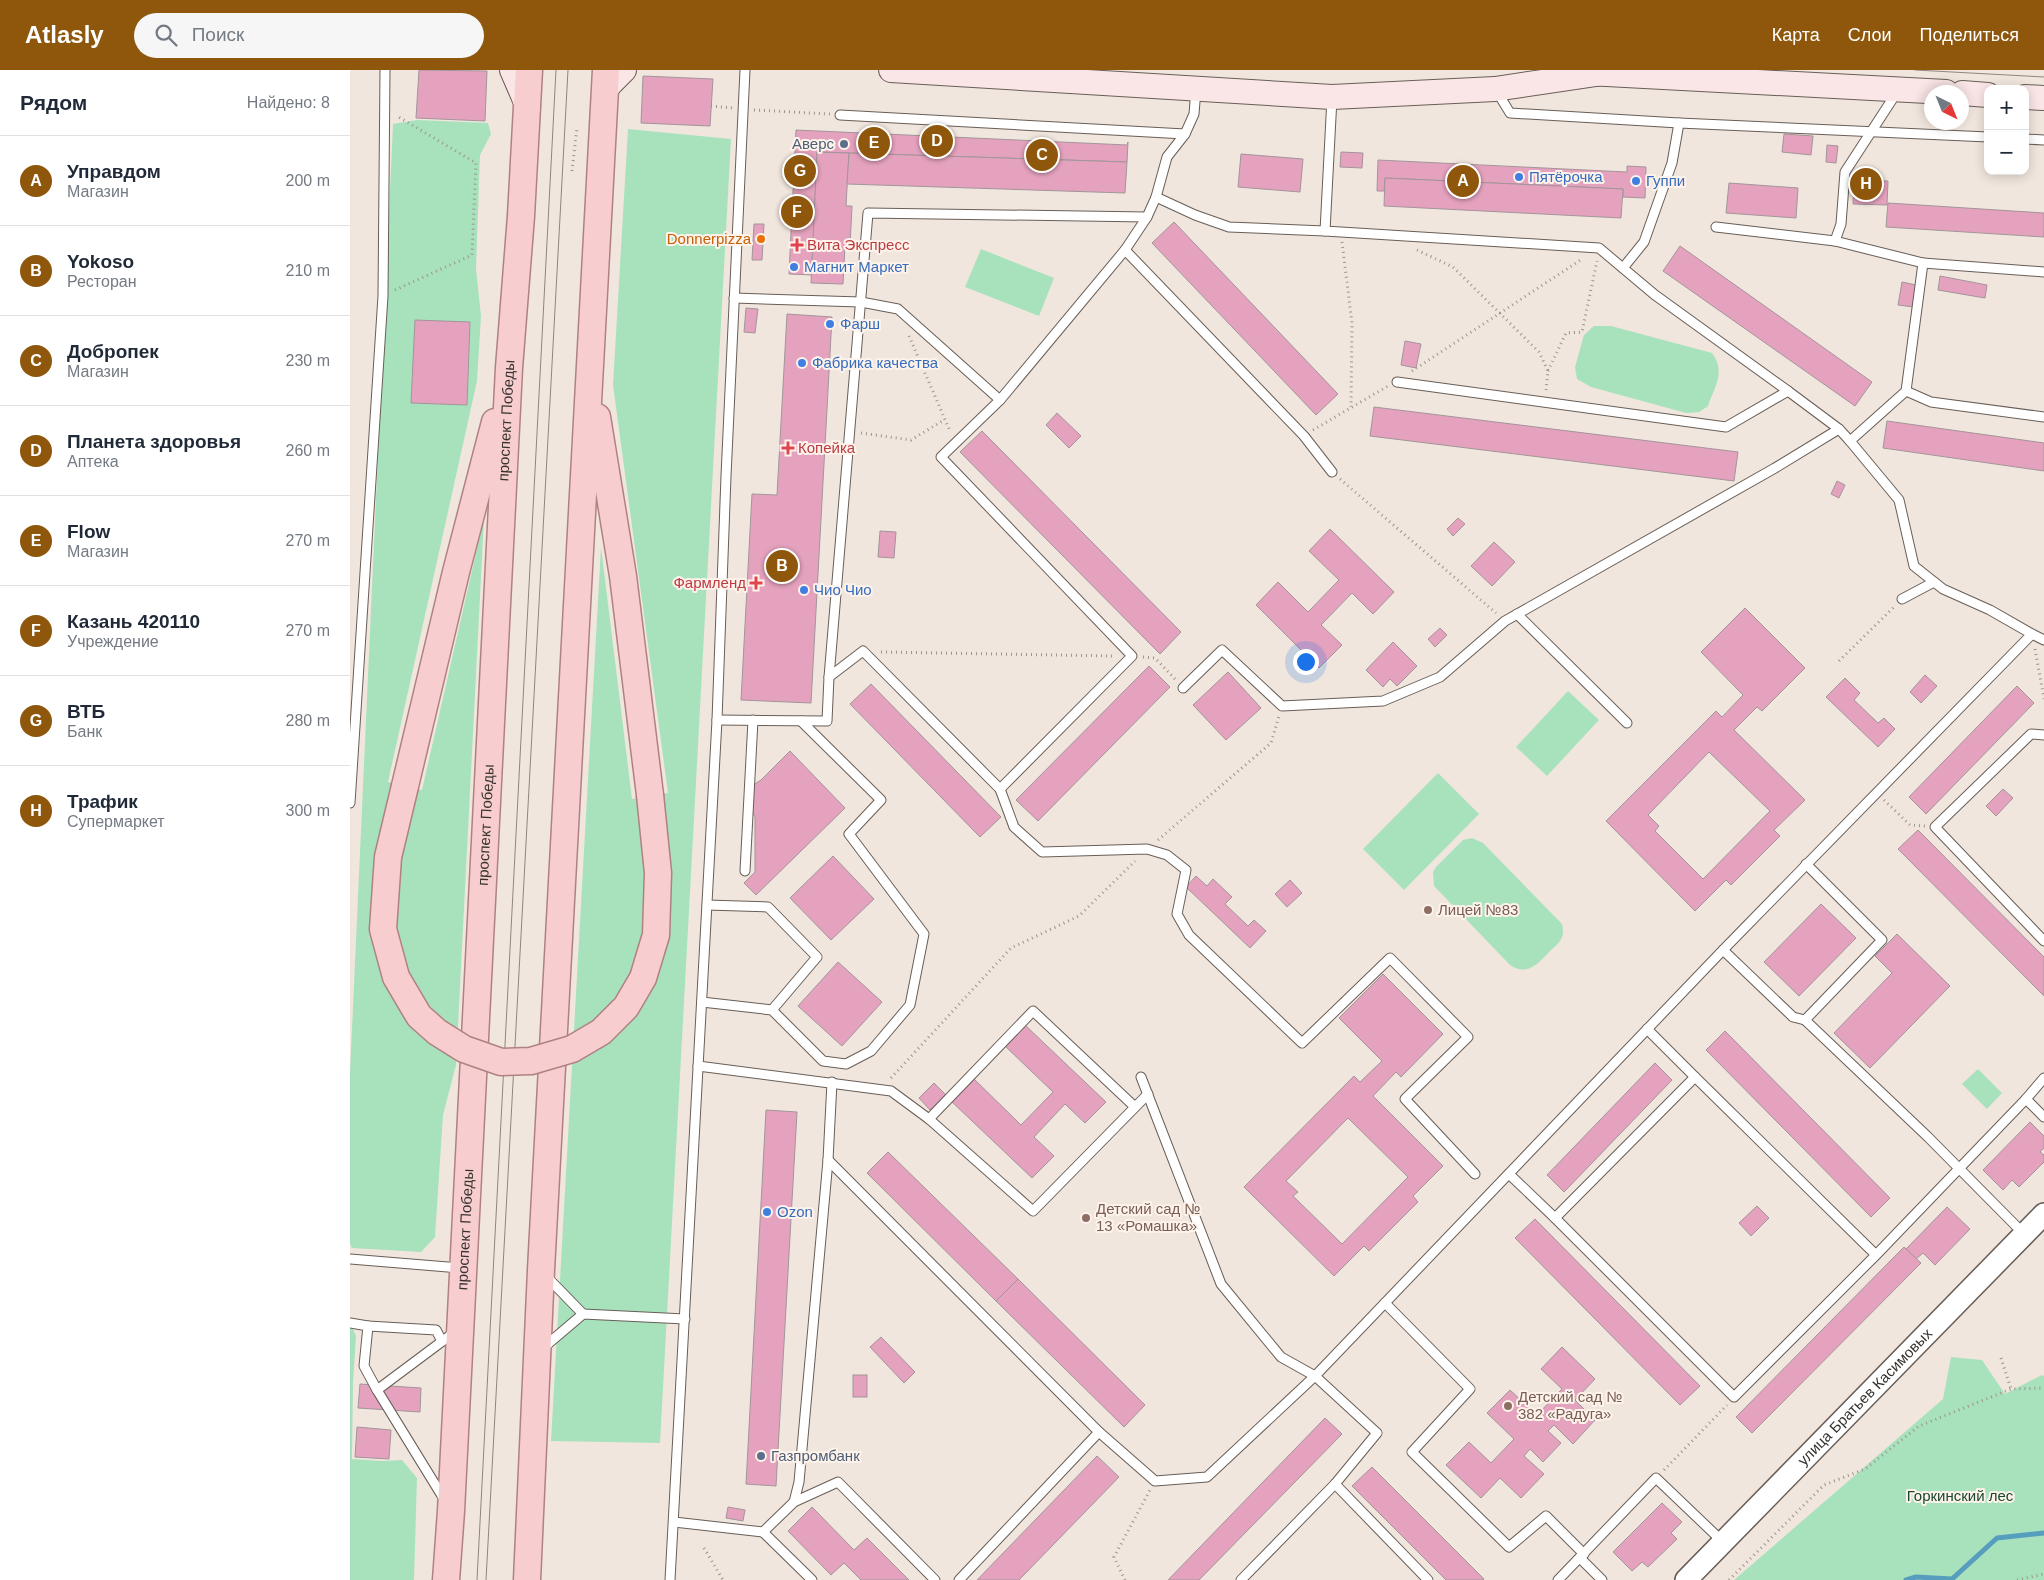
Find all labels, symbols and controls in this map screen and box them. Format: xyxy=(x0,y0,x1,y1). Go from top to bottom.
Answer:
search box xyxy=(134,13,484,58)
text: Atlasly xyxy=(25,21,104,48)
icon: search xyxy=(152,21,180,49)
text: Поиск xyxy=(192,24,244,45)
text: Карта xyxy=(1772,25,1820,45)
text: Слои xyxy=(1848,25,1892,45)
text: Поделиться xyxy=(1920,25,2019,45)
north arrow xyxy=(1924,85,1969,130)
map controls xyxy=(1984,85,2029,175)
button: + xyxy=(1984,85,2029,130)
text: Рядом xyxy=(20,91,87,114)
text: Найдено: 8 xyxy=(247,94,330,111)
pin: D xyxy=(921,122,953,160)
pin: E xyxy=(858,124,890,162)
button: − xyxy=(1984,130,2029,175)
place label: Аверс xyxy=(792,135,834,152)
pin: C xyxy=(1026,136,1058,174)
marker: Аверс xyxy=(838,138,850,150)
pin: G xyxy=(784,152,816,190)
text: Управдом xyxy=(67,161,161,182)
pin: A xyxy=(1447,162,1479,200)
pin: H xyxy=(1850,165,1882,203)
place label: Пятёрочка xyxy=(1529,168,1603,185)
marker: Пятёрочка xyxy=(1513,171,1525,183)
text: A xyxy=(30,172,42,189)
text: 200 m xyxy=(286,172,330,189)
place label: Гуппи xyxy=(1646,172,1685,189)
marker: Гуппи xyxy=(1630,175,1642,187)
text: Магазин xyxy=(67,183,129,200)
pin: F xyxy=(781,193,813,231)
place label: Donnerpizza xyxy=(667,230,752,247)
marker: Donnerpizza xyxy=(755,233,767,245)
place label: Вита Экспресс xyxy=(807,236,910,253)
marker: Вита Экспресс xyxy=(791,239,803,251)
text: Yokoso xyxy=(67,251,134,272)
place label: Магнит Маркет xyxy=(804,258,909,275)
marker: Магнит Маркет xyxy=(788,261,800,273)
text: B xyxy=(30,262,42,279)
text: 210 m xyxy=(286,262,330,279)
text: Ресторан xyxy=(67,273,137,290)
place label: Фарш xyxy=(840,315,880,332)
marker: Фарш xyxy=(824,318,836,330)
text: Добропек xyxy=(67,341,159,362)
text: C xyxy=(30,352,42,369)
text: 230 m xyxy=(286,352,330,369)
place label: Фабрика качества xyxy=(812,354,939,371)
marker: Фабрика качества xyxy=(796,357,808,369)
street label: проспект Победы xyxy=(494,359,518,482)
text: Магазин xyxy=(67,363,129,380)
text: Планета здоровья xyxy=(67,431,241,452)
place label: Копейка xyxy=(798,439,856,456)
text: D xyxy=(30,442,42,459)
text: 260 m xyxy=(286,442,330,459)
marker: Копейка xyxy=(782,442,794,454)
text: Аптека xyxy=(67,453,119,470)
text: Flow xyxy=(67,521,110,542)
text: E xyxy=(31,532,41,549)
text: 270 m xyxy=(286,532,330,549)
text: Магазин xyxy=(67,543,129,560)
pin: B xyxy=(766,547,798,585)
place label: Фармленд xyxy=(673,574,746,591)
marker: Фармленд xyxy=(750,577,762,589)
place label: Чио Чио xyxy=(814,581,872,598)
marker: Чио Чио xyxy=(798,584,810,596)
text: Казань 420110 xyxy=(67,611,200,632)
text: F xyxy=(31,622,41,639)
text: 270 m xyxy=(286,622,330,639)
text: Учреждение xyxy=(67,633,159,650)
your location xyxy=(1293,649,1319,675)
text: ВТБ xyxy=(67,701,105,722)
text: G xyxy=(30,712,42,729)
text: 280 m xyxy=(286,712,330,729)
text: Банк xyxy=(67,723,102,740)
street label: проспект Победы xyxy=(474,764,497,886)
text: Трафик xyxy=(67,791,138,812)
text: H xyxy=(30,802,42,819)
text: 300 m xyxy=(286,802,330,819)
text: Супермаркет xyxy=(67,813,165,830)
place label: Лицей №83 xyxy=(1438,901,1518,918)
marker: Лицей №83 xyxy=(1422,904,1434,916)
street label: проспект Победы xyxy=(453,1168,476,1291)
place label: Детский сад № 13 «Ромашка» xyxy=(1096,1200,1201,1234)
place label: Ozon xyxy=(777,1203,813,1220)
marker: Ozon xyxy=(761,1206,773,1218)
marker: Детский сад № 13 «Ромашка» xyxy=(1080,1212,1092,1224)
street label: улица Братьев Касимовых xyxy=(1794,1324,1936,1469)
place label: Детский сад № 382 «Радуга» xyxy=(1518,1388,1623,1422)
marker: Детский сад № 382 «Радуга» xyxy=(1502,1400,1514,1412)
place label: Газпромбанк xyxy=(771,1447,860,1464)
marker: Газпромбанк xyxy=(755,1450,767,1462)
park label: Горкинский лес xyxy=(1907,1487,2014,1504)

